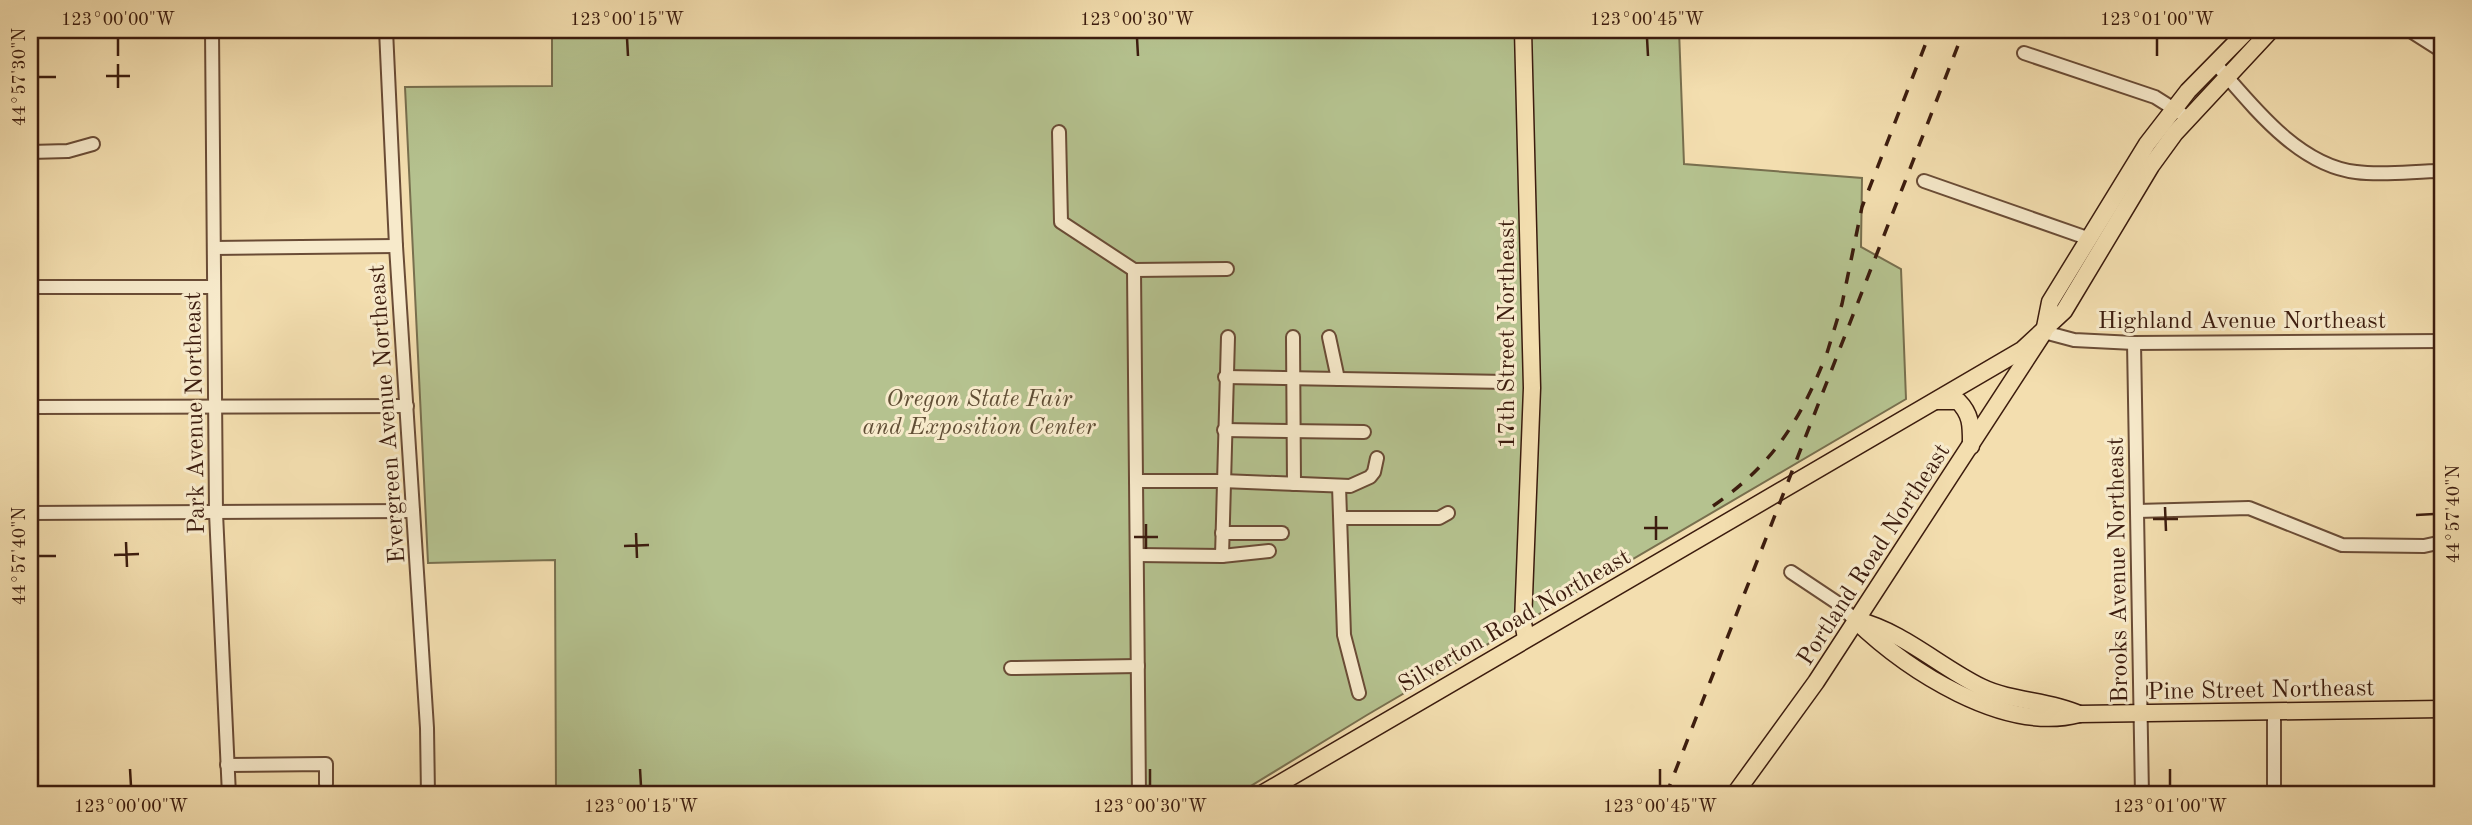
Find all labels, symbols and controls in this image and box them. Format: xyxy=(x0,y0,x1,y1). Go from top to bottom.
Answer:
text: 123°00'00"W xyxy=(61,11,175,29)
text: 123°00'15"W xyxy=(570,11,684,29)
text: 123°00'30"W xyxy=(1080,11,1194,29)
text: 123°00'45"W xyxy=(1590,11,1704,29)
text: 123°01'00"W xyxy=(2100,11,2214,29)
text: 44°57'30"N xyxy=(11,28,29,126)
street label: 17th Street Northeast xyxy=(1496,219,1520,449)
street label: Evergreen Avenue Northeast xyxy=(366,263,410,564)
street label: Park Avenue Northeast xyxy=(182,292,210,534)
street label: Highland Avenue Northeast xyxy=(2098,310,2386,334)
park label: Oregon State Fair and Exposition Center xyxy=(862,388,1096,440)
street label: Brooks Avenue Northeast xyxy=(2105,437,2133,703)
street label: Portland Road Northeast xyxy=(1794,440,1955,670)
text: 44°57'40"N xyxy=(2445,465,2463,563)
text: 44°57'40"N xyxy=(11,507,29,605)
street label: Silverton Road Northeast xyxy=(1395,545,1635,698)
street label: Pine Street Northeast xyxy=(2147,677,2375,705)
text: 123°00'00"W xyxy=(74,798,188,816)
text: 123°00'15"W xyxy=(584,798,698,816)
text: 123°00'30"W xyxy=(1093,798,1207,816)
text: 123°00'45"W xyxy=(1603,798,1717,816)
text: 123°01'00"W xyxy=(2113,798,2227,816)

